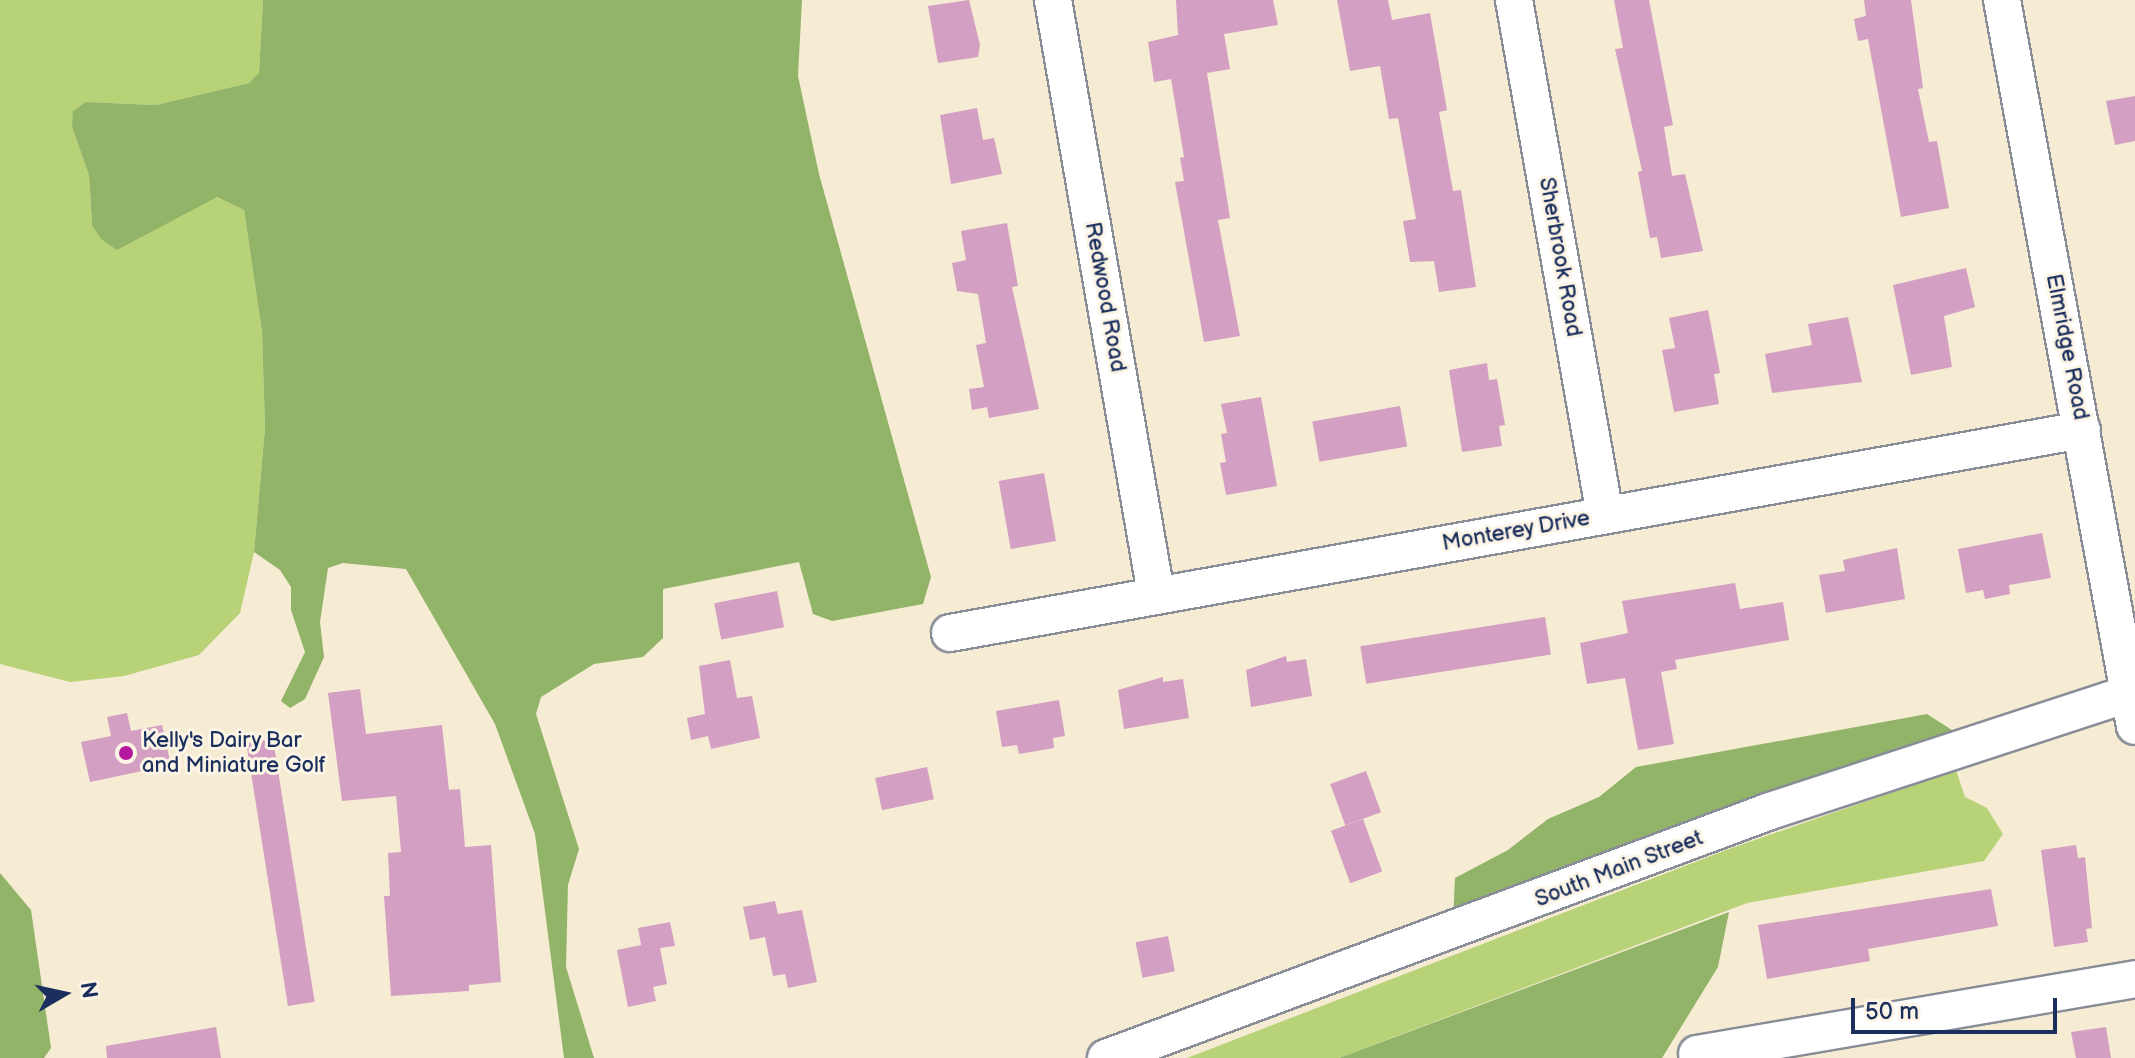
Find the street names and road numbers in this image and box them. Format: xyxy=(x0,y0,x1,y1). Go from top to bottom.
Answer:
street label: Sherbrook Road xyxy=(1533,175,1587,339)
street label: Redwood Road xyxy=(1079,220,1131,374)
street label: Elmridge Road xyxy=(2040,272,2094,422)
street label: Monterey Drive xyxy=(1439,505,1593,557)
street label: South Main Street xyxy=(1531,825,1707,913)

